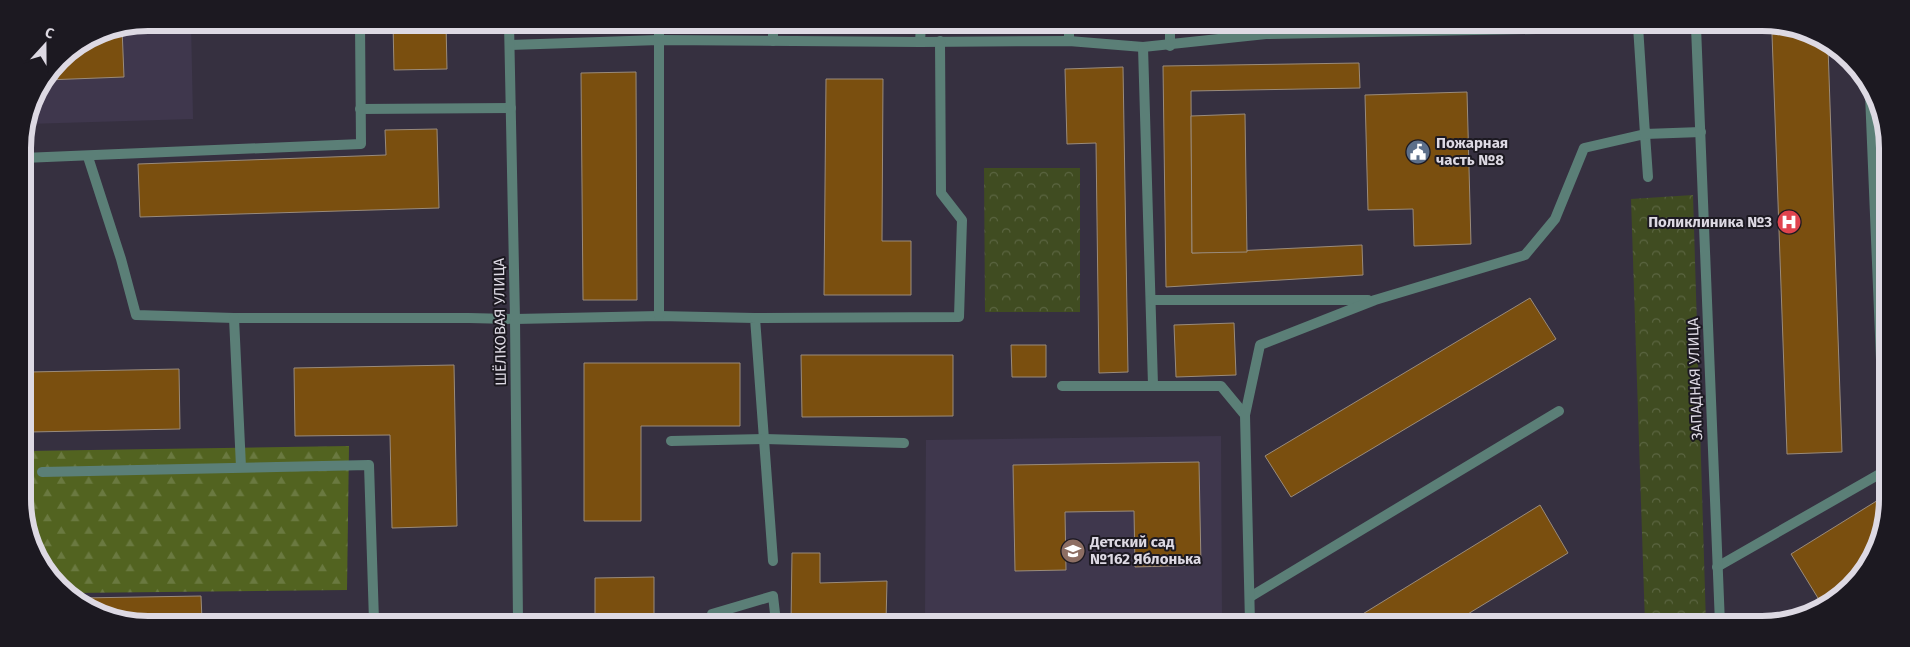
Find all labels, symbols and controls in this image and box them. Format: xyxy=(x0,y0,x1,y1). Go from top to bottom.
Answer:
north arrow xyxy=(20,20,70,70)
text: С xyxy=(43,24,56,43)
place label: Пожарная часть №8 xyxy=(1436,134,1508,169)
public building icon: Пожарная часть №8 xyxy=(1405,139,1431,165)
hospital icon: Поликлиника №3 xyxy=(1776,209,1802,235)
place label: Поликлиника №3 xyxy=(1648,213,1772,231)
street label: ШЁЛКОВАЯ УЛИЦА xyxy=(490,257,510,386)
street label: ЗАПАДНАЯ УЛИЦА xyxy=(1684,317,1706,441)
place label: Детский сад №162 Яблонька xyxy=(1089,533,1201,568)
school or university icon: Детский сад №162 Яблонька xyxy=(1060,538,1086,564)

